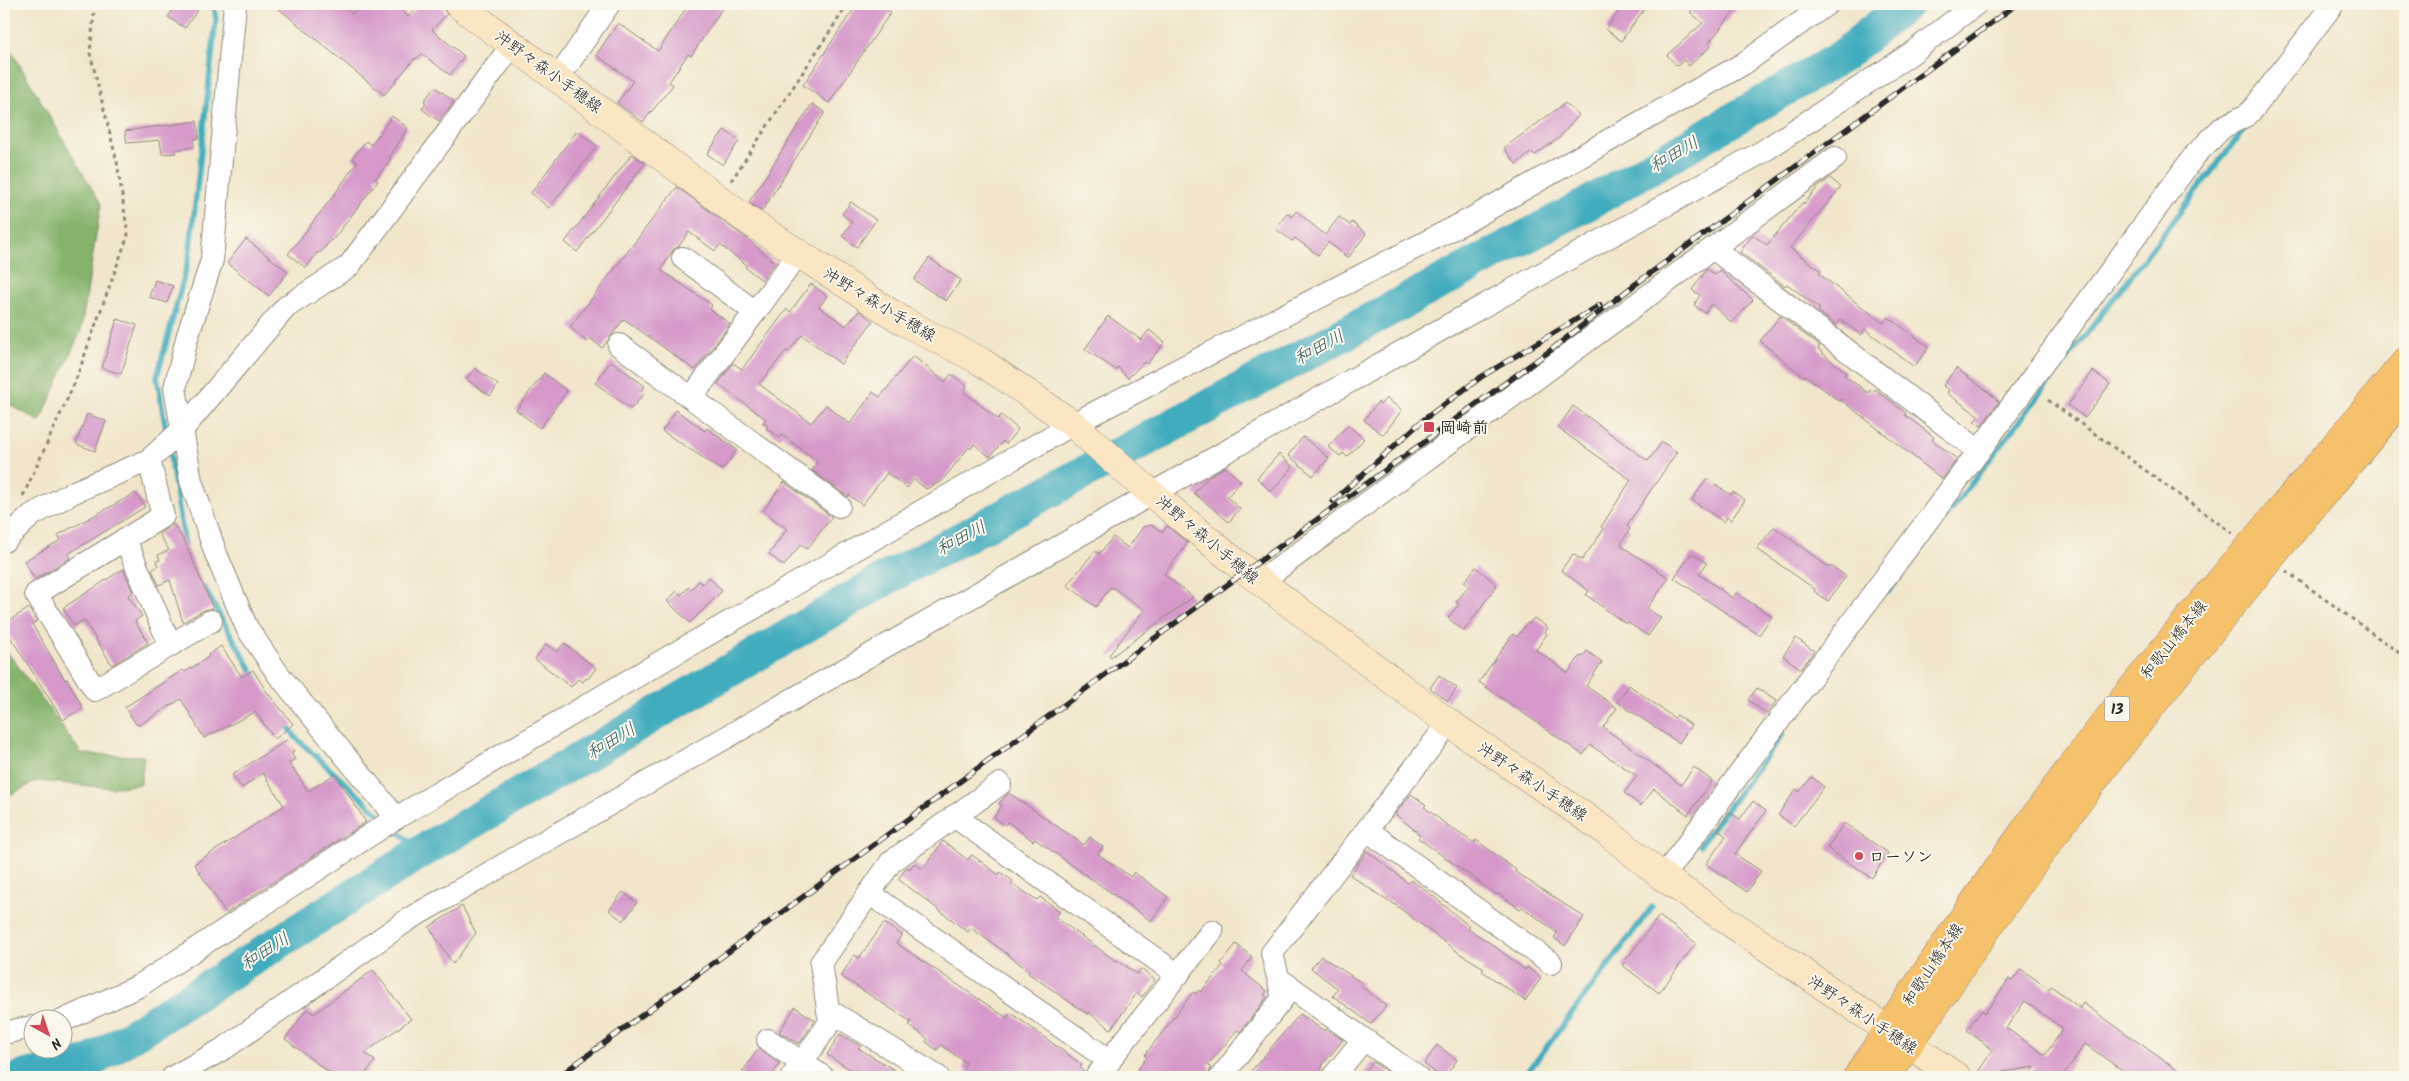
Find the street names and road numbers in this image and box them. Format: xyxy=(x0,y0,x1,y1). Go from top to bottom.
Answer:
street label: 沖野々森小手穂線 xyxy=(489,24,607,120)
street label: 沖野々森小手穂線 xyxy=(818,262,941,349)
street label: 沖野々森小手穂線 xyxy=(1150,489,1264,591)
street label: 和歌山橋本線 xyxy=(2134,595,2214,685)
road number: 13 xyxy=(2104,696,2130,722)
street label: 沖野々森小手穂線 xyxy=(1472,736,1592,828)
street label: 和歌山橋本線 xyxy=(1896,918,1970,1012)
street label: 沖野々森小手穂線 xyxy=(1802,969,1922,1061)

